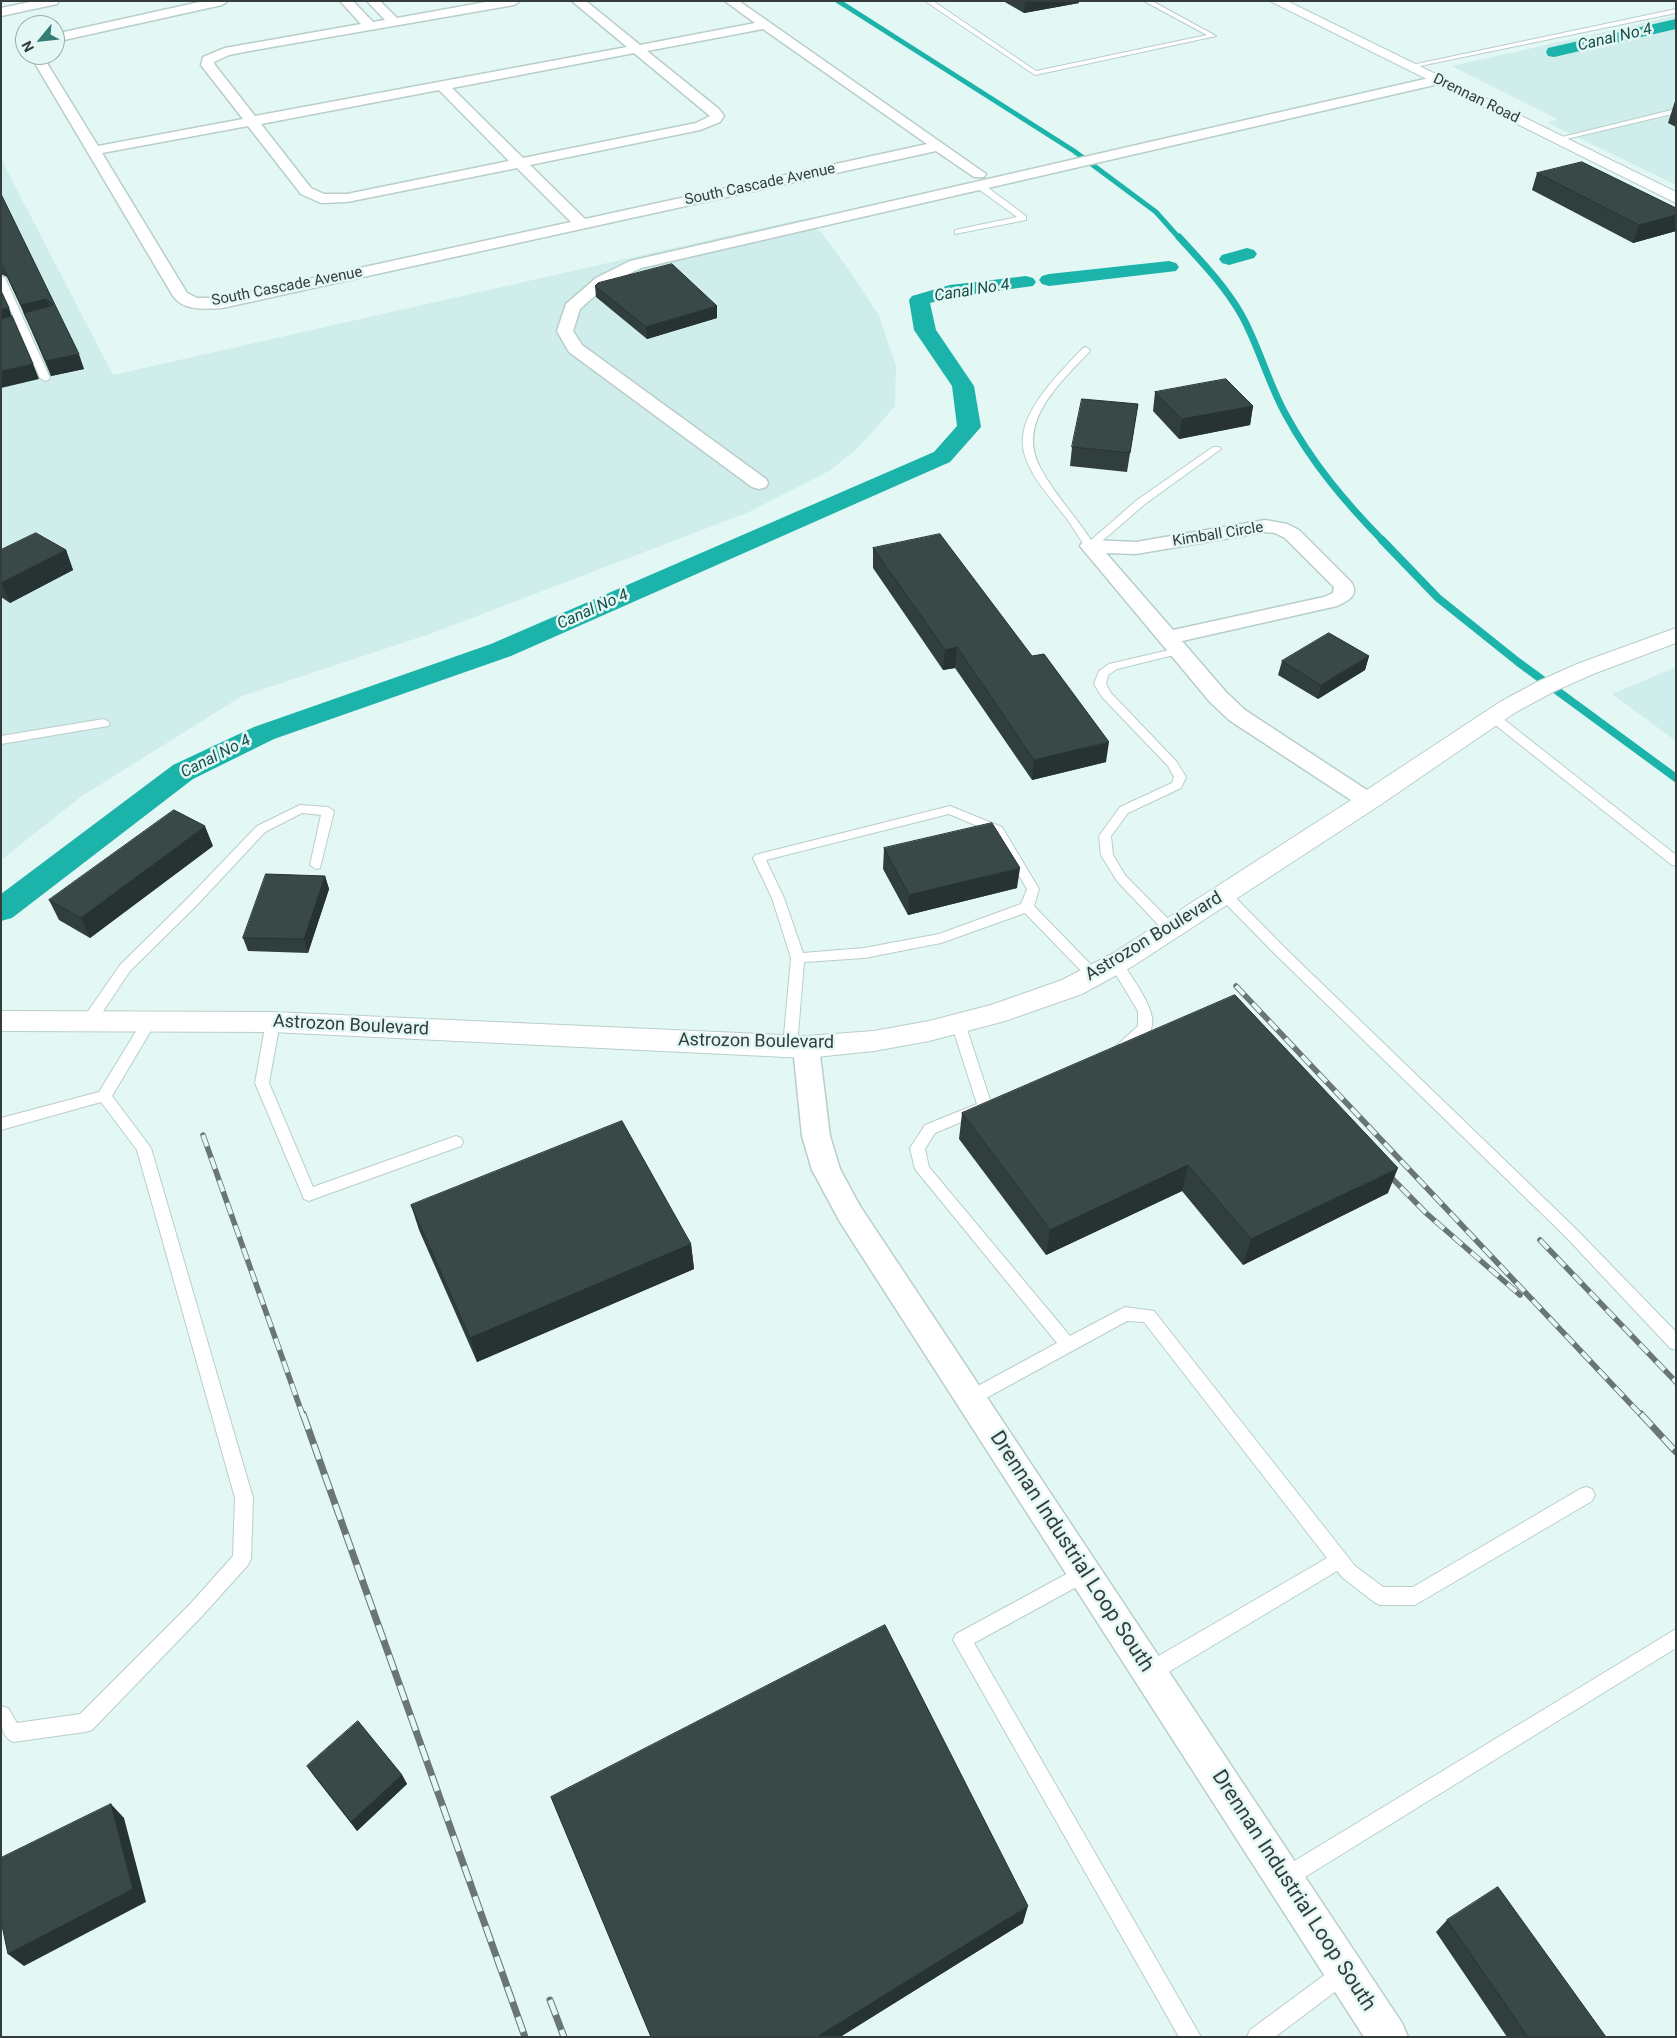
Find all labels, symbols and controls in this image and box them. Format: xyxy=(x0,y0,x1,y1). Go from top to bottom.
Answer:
north arrow xyxy=(15,15,65,65)
water label: Canal No 4 xyxy=(1576,20,1654,56)
text: N xyxy=(18,38,37,55)
street label: Drennan Road xyxy=(1430,70,1522,128)
street label: South Cascade Avenue xyxy=(683,160,837,210)
street label: South Cascade Avenue xyxy=(210,264,364,310)
water label: Canal No 4 xyxy=(933,276,1011,306)
street label: Kimball Circle xyxy=(1171,519,1265,551)
water label: Canal No 4 xyxy=(554,586,632,634)
water label: Canal No 4 xyxy=(178,731,254,783)
street label: Astrozon Boulevard xyxy=(1082,888,1226,986)
street label: Astrozon Boulevard xyxy=(272,1011,430,1041)
street label: Astrozon Boulevard xyxy=(678,1030,834,1054)
street label: Drennan Industrial Loop South xyxy=(984,1427,1158,1677)
street label: Drennan Industrial Loop South xyxy=(1206,1766,1380,2016)

